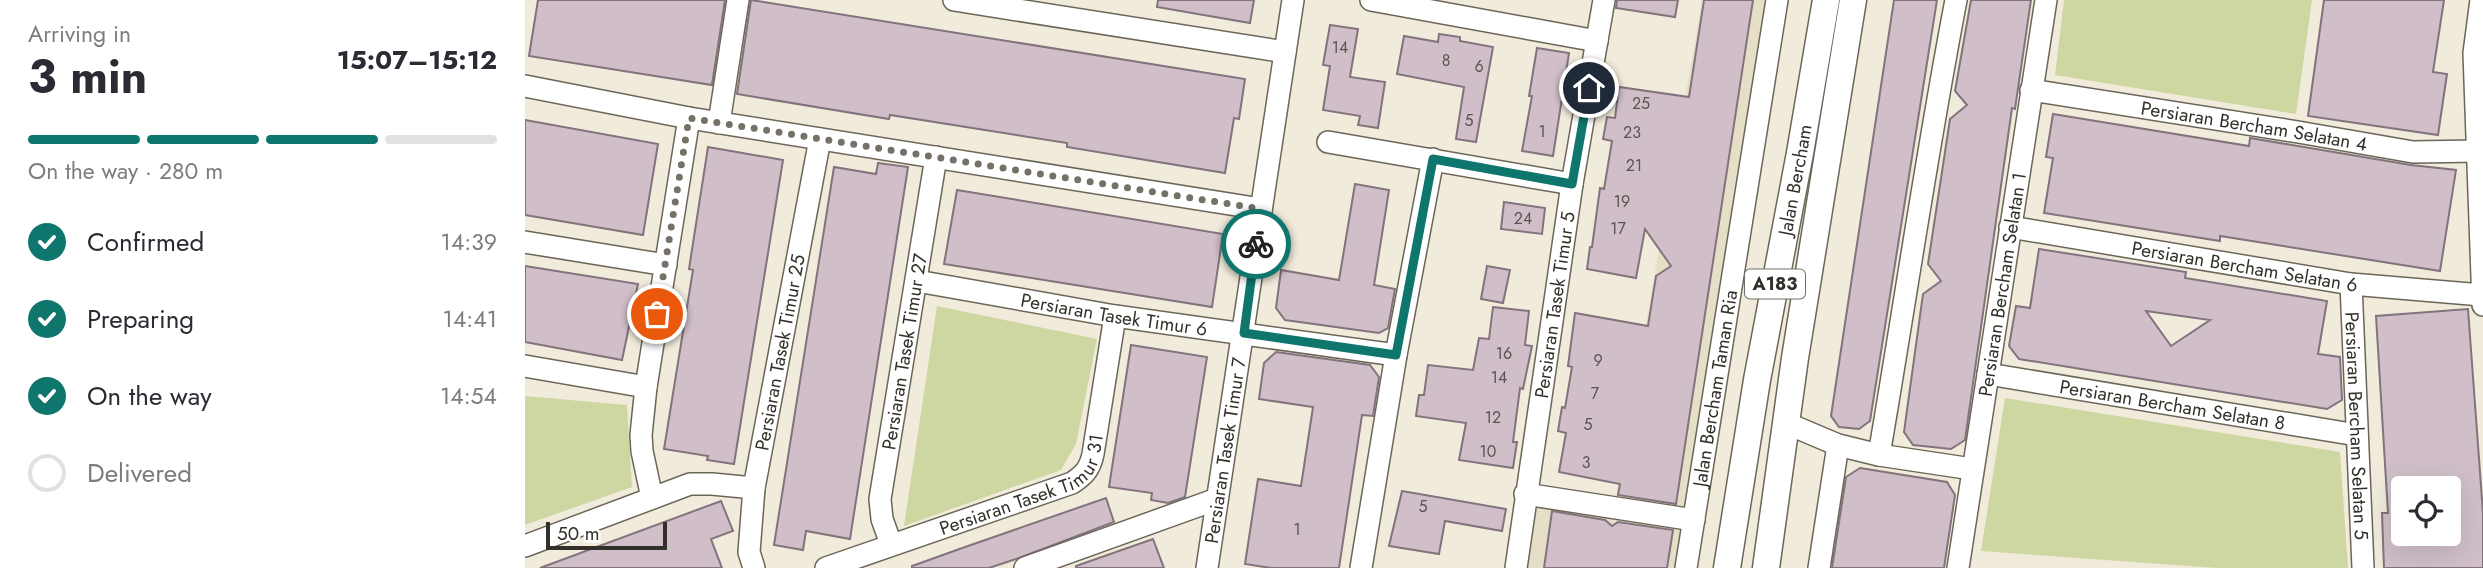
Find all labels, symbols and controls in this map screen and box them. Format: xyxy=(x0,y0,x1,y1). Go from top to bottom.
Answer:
text: Arriving in xyxy=(28,17,131,51)
house number: 14 xyxy=(1332,36,1348,59)
text: 15:07–15:12 xyxy=(337,41,497,79)
text: 3 min xyxy=(28,44,147,110)
house number: 8 xyxy=(1442,49,1450,72)
house number: 6 xyxy=(1474,55,1484,78)
pin xyxy=(1559,58,1619,118)
icon: home xyxy=(1570,69,1608,107)
house number: 25 xyxy=(1632,92,1650,115)
street label: Persiaran Bercham Selatan 4 xyxy=(2139,94,2369,158)
house number: 5 xyxy=(1464,109,1474,132)
house number: 1 xyxy=(1538,120,1546,143)
house number: 23 xyxy=(1623,121,1641,144)
street label: Jalan Bercham xyxy=(1771,122,1819,241)
text: On the way · 280 m xyxy=(28,154,223,188)
house number: 21 xyxy=(1626,154,1642,177)
street label: Persiaran Bercham Selatan 1 xyxy=(1972,171,2033,398)
house number: 19 xyxy=(1614,190,1630,213)
house number: 24 xyxy=(1514,207,1532,230)
courier xyxy=(1221,209,1291,279)
street label: Persiaran Tasek Timur 5 xyxy=(1528,210,1582,400)
house number: 17 xyxy=(1610,217,1626,240)
icon: check xyxy=(28,223,66,261)
text: Confirmed xyxy=(87,223,204,261)
text: 14:39 xyxy=(441,225,497,259)
icon: bike xyxy=(1237,225,1275,263)
street label: Persiaran Bercham Selatan 6 xyxy=(2130,235,2359,299)
street label: Persiaran Tasek Timur 25 xyxy=(748,252,812,453)
street label: Persiaran Tasek Timur 27 xyxy=(875,252,934,452)
road number: A183 xyxy=(1745,270,1805,298)
pin xyxy=(627,284,687,344)
street label: Persiaran Tasek Timur 6 xyxy=(1019,287,1209,343)
street label: Jalan Bercham Taman Ria xyxy=(1686,288,1744,492)
icon: bag xyxy=(638,295,676,333)
icon: check xyxy=(28,300,66,338)
text: Preparing xyxy=(87,300,194,338)
text: 14:41 xyxy=(443,302,497,336)
street label: Persiaran Bercham Selatan 5 xyxy=(2338,311,2375,541)
house number: 16 xyxy=(1496,342,1512,365)
house number: 9 xyxy=(1593,349,1603,372)
street label: Persiaran Tasek Timur 7 xyxy=(1198,356,1253,545)
house number: 14 xyxy=(1491,366,1507,389)
street label: Persiaran Bercham Selatan 8 xyxy=(2058,373,2287,437)
icon: check xyxy=(28,377,66,415)
text: On the way xyxy=(87,377,212,415)
text: 14:54 xyxy=(440,379,497,413)
house number: 7 xyxy=(1591,382,1600,405)
house number: 12 xyxy=(1485,406,1501,429)
house number: 5 xyxy=(1583,413,1593,436)
street label: Persiaran Tasek Timur 31 xyxy=(936,432,1110,542)
house number: 10 xyxy=(1480,440,1496,463)
house number: 3 xyxy=(1582,451,1591,474)
text: Delivered xyxy=(87,454,192,492)
map controls xyxy=(2391,476,2461,546)
button: locate xyxy=(2391,476,2461,546)
house number: 5 xyxy=(1418,495,1428,518)
house number: 1 xyxy=(1293,518,1301,541)
scale bar xyxy=(546,519,667,551)
text: 50 m xyxy=(557,520,600,547)

